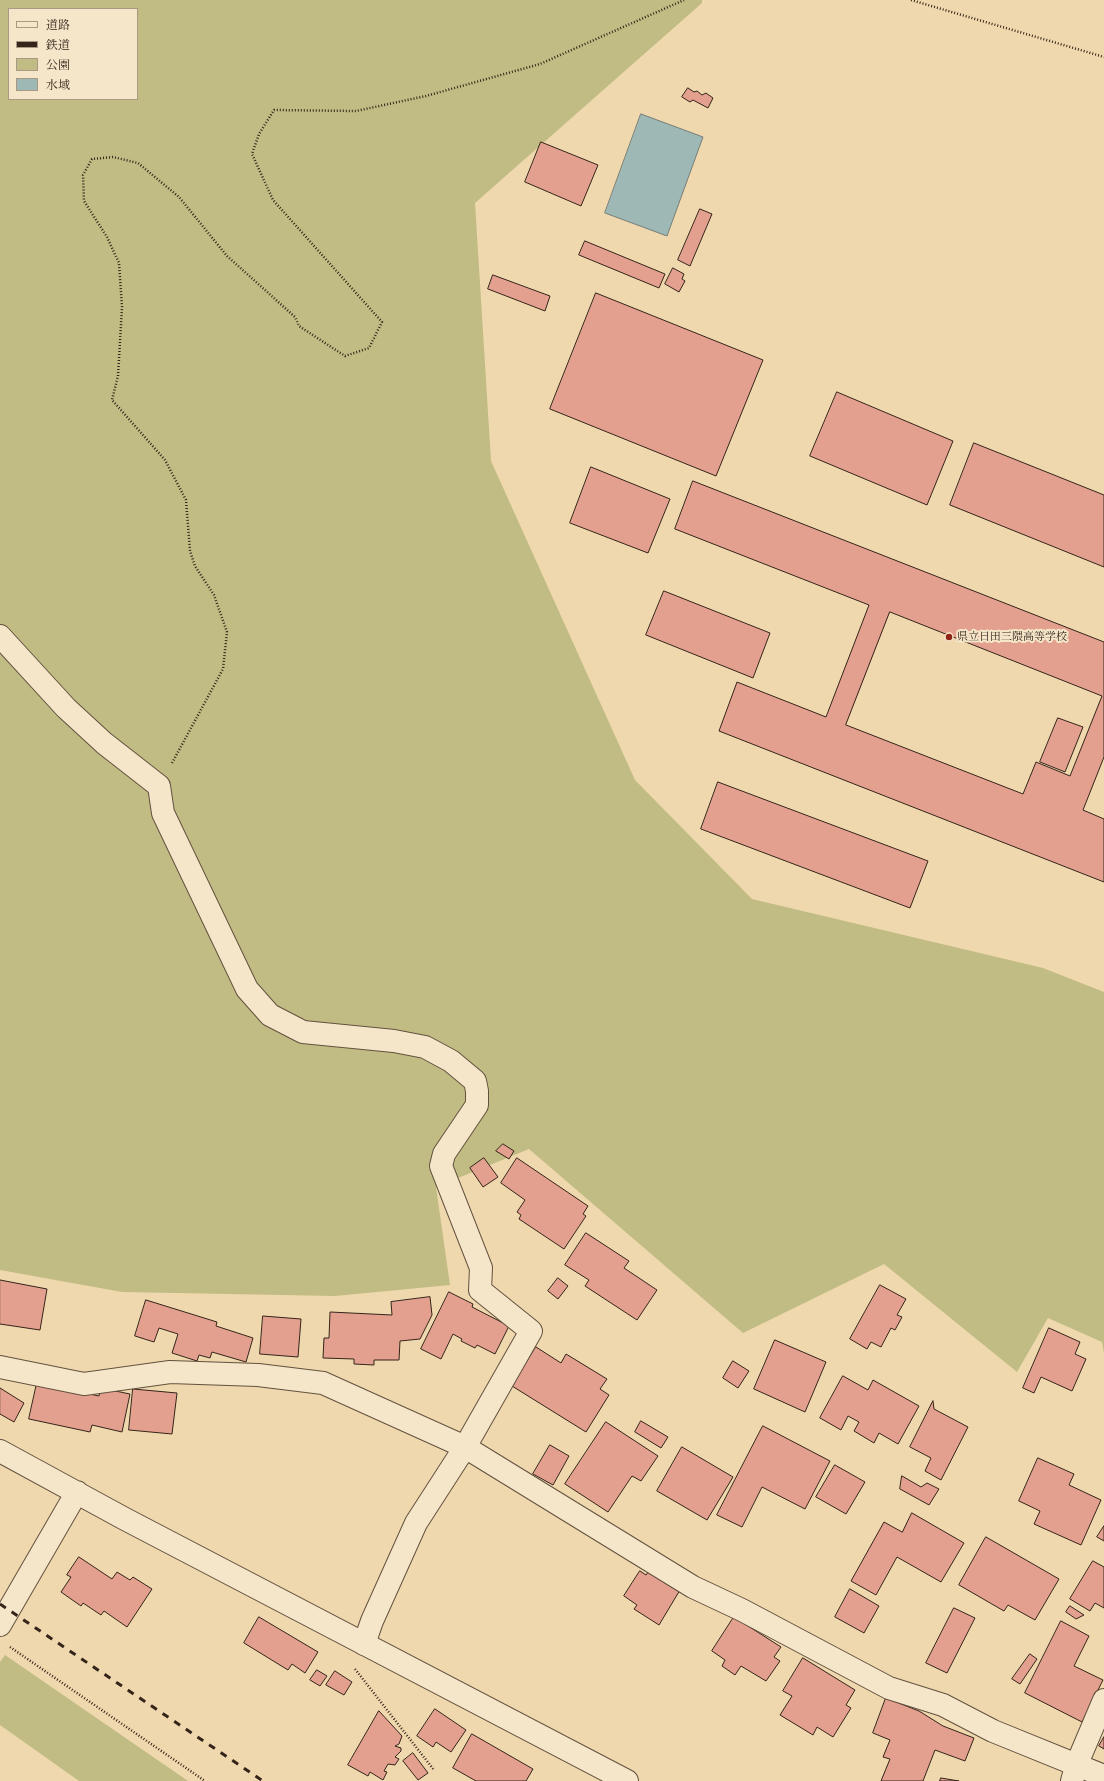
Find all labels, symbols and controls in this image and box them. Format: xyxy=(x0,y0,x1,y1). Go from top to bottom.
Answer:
legend xyxy=(8,8,138,100)
text: 道路 xyxy=(46,20,70,32)
text: 鉄道 xyxy=(46,40,70,52)
text: 公園 xyxy=(46,60,70,72)
text: 水域 xyxy=(46,80,70,92)
place label: 県立日田三隈高等学校 xyxy=(957,630,1067,644)
marker: 県立日田三隈高等学校 xyxy=(944,632,954,642)

